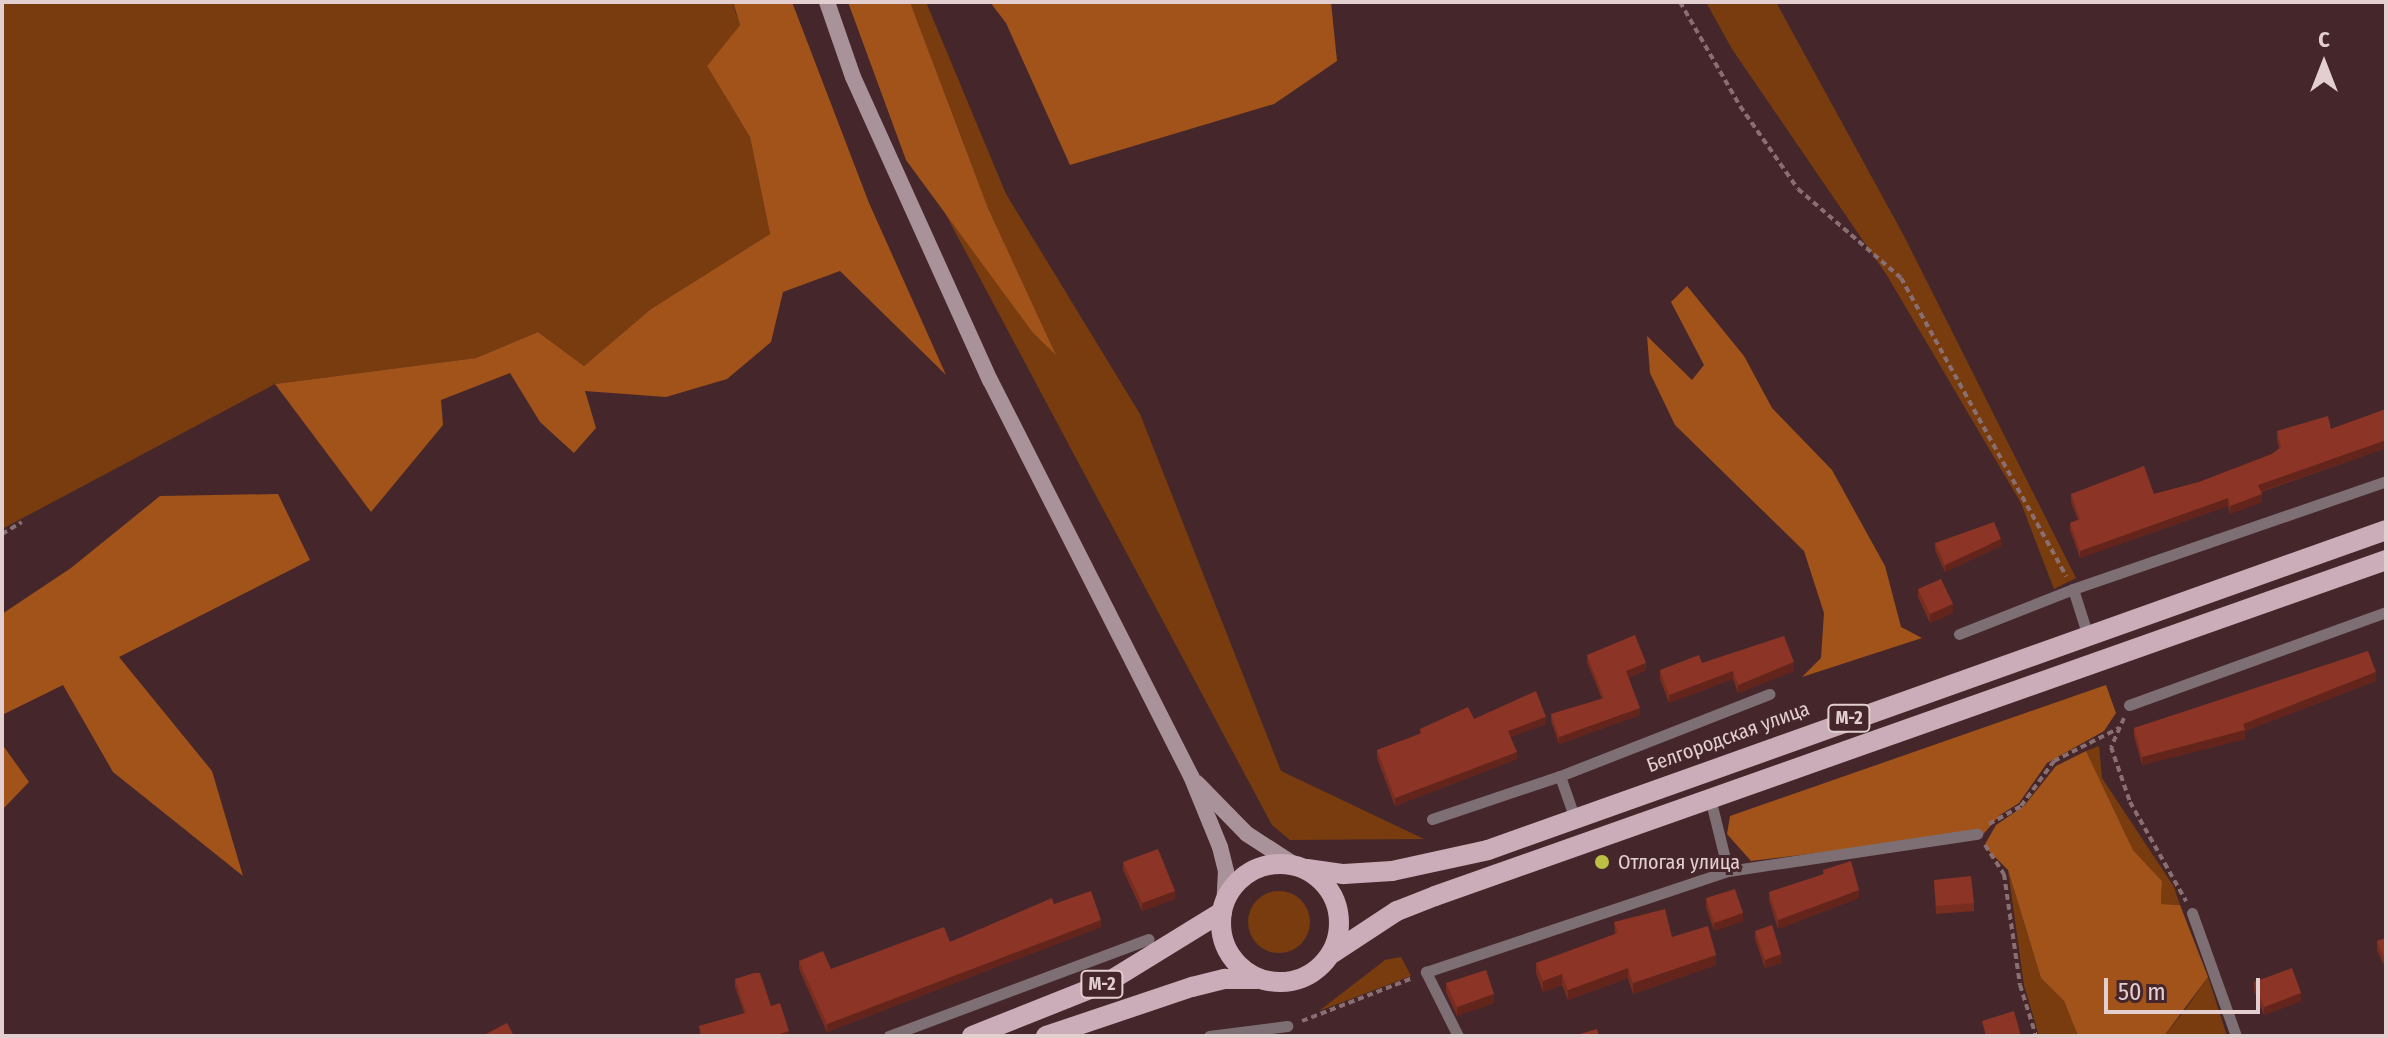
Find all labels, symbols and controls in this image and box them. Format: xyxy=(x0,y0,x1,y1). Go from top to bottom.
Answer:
north arrow xyxy=(2284,24,2364,104)
text: С xyxy=(2318,26,2330,53)
street label: Белгородская улица xyxy=(1643,696,1813,778)
road number: М-2 xyxy=(1827,704,1871,732)
place label: Отлогая улица xyxy=(1618,850,1740,874)
marker: Отлогая улица xyxy=(1593,853,1611,871)
scale bar xyxy=(2108,962,2264,1012)
road number: М-2 xyxy=(1080,970,1124,998)
text: 50 m xyxy=(2118,978,2166,1006)

